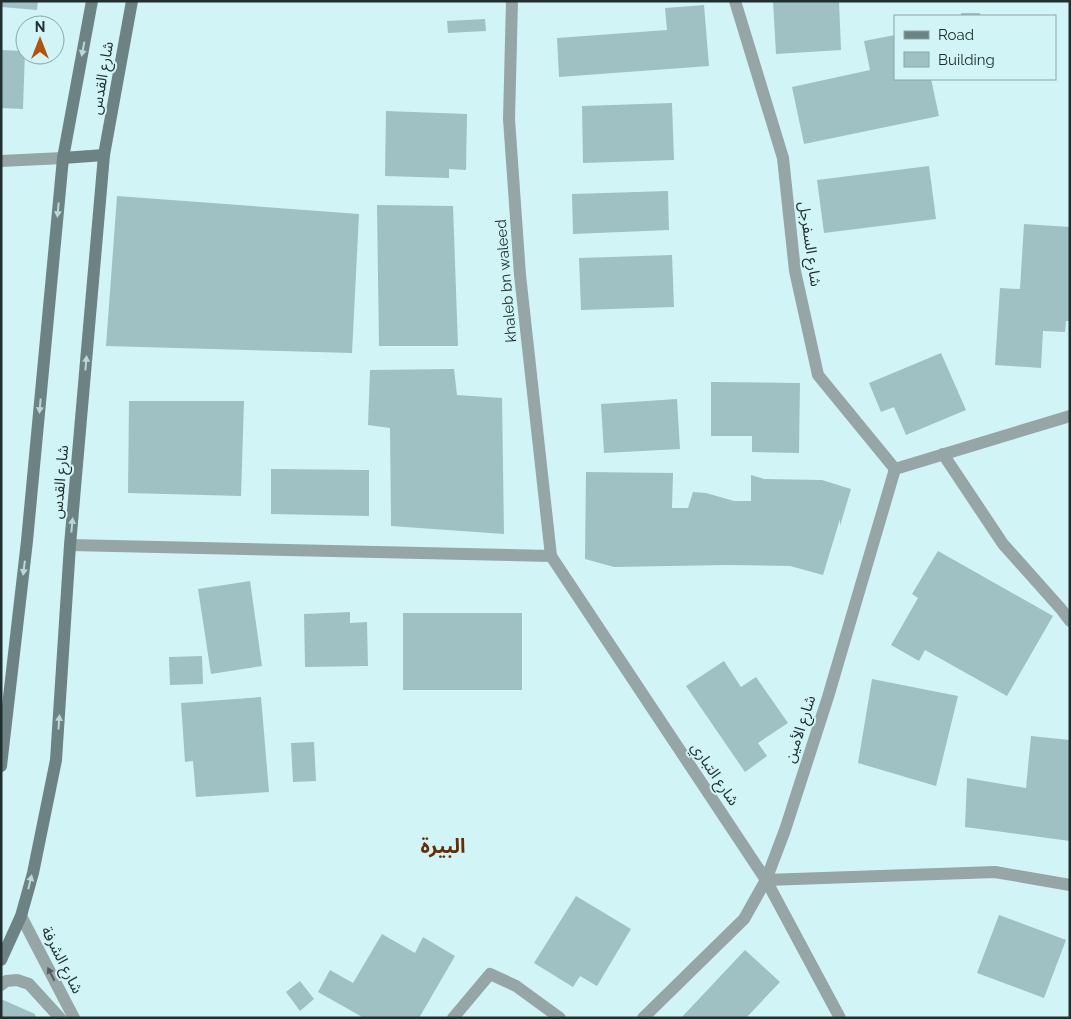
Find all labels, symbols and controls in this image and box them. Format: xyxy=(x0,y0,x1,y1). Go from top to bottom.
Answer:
north arrow xyxy=(15,15,65,65)
legend xyxy=(894,15,1056,80)
text: N xyxy=(35,19,45,35)
text: Road xyxy=(938,26,974,44)
street label: شارع القدس xyxy=(87,40,120,117)
one-way arrow xyxy=(79,42,87,58)
text: Building xyxy=(938,51,995,69)
street label: شارع السفرجل xyxy=(792,200,825,288)
one-way arrow xyxy=(54,202,62,218)
street label: khaleb bn waleed xyxy=(492,219,520,343)
one-way arrow xyxy=(82,355,90,371)
one-way arrow xyxy=(35,398,43,414)
street label: شارع القدس xyxy=(48,444,75,520)
one-way arrow xyxy=(68,517,76,533)
one-way arrow xyxy=(20,560,28,576)
street label: شارع الأمين xyxy=(781,693,822,766)
one-way arrow xyxy=(55,714,63,730)
street label: شارع التباري xyxy=(685,739,743,811)
district label: البيرة xyxy=(421,834,465,858)
one-way arrow xyxy=(26,874,34,889)
street label: شارع الشرفة xyxy=(35,923,87,998)
one-way arrow xyxy=(47,967,55,982)

